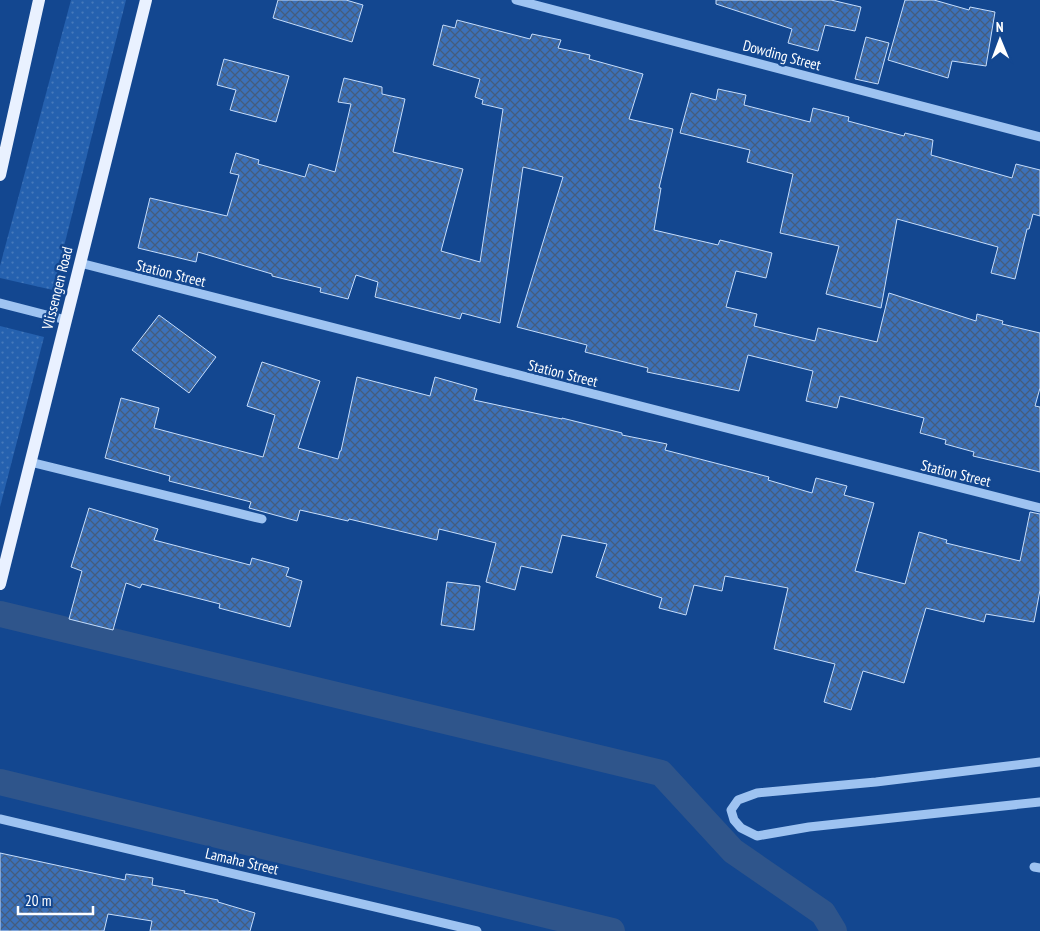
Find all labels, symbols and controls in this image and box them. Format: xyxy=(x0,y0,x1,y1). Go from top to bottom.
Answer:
north arrow xyxy=(975,15,1025,65)
text: N xyxy=(996,18,1004,36)
street label: Dowding Street xyxy=(741,35,823,75)
street label: Vlissengen Road xyxy=(37,245,76,332)
street label: Station Street xyxy=(134,255,208,291)
street label: Station Street xyxy=(526,355,600,391)
street label: Station Street xyxy=(919,455,993,491)
street label: Lamaha Street xyxy=(204,843,280,879)
scale bar xyxy=(18,884,92,916)
text: 20 m xyxy=(25,891,51,910)

